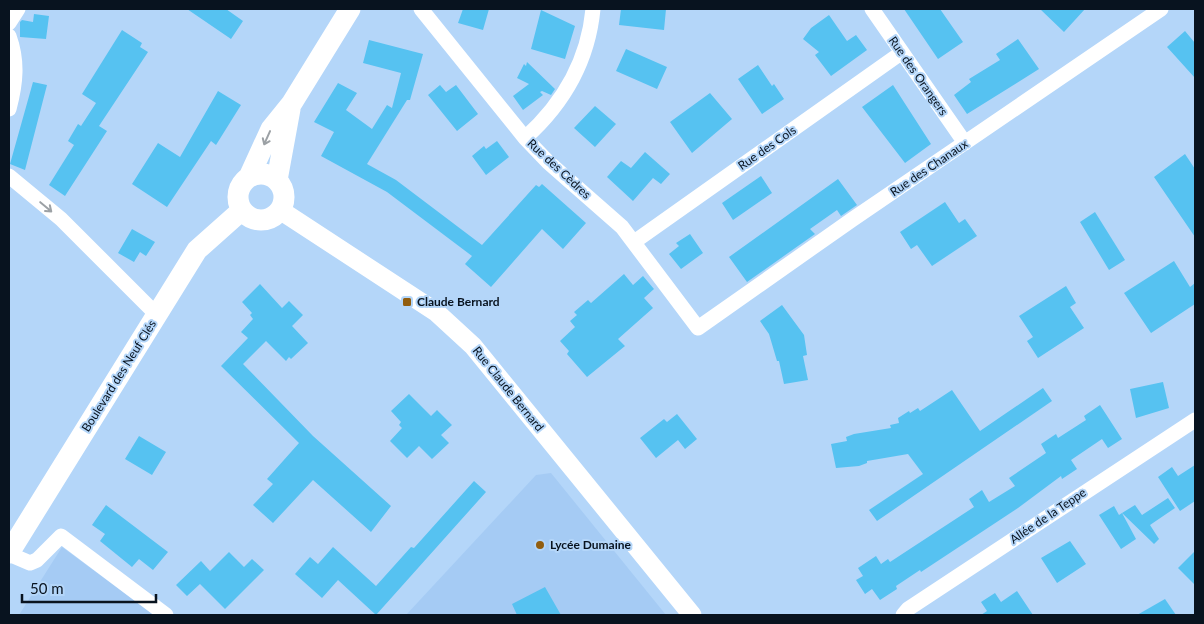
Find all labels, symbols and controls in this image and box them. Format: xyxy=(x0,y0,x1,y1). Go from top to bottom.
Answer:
street label: Rue des Orangers xyxy=(886,33,951,118)
street label: Rue des Cols xyxy=(735,122,799,173)
one-way arrow xyxy=(262,130,271,145)
street label: Rue des Cèdres xyxy=(524,135,594,202)
street label: Rue des Chanaux xyxy=(887,136,971,199)
one-way arrow xyxy=(40,201,53,213)
place label: Claude Bernard xyxy=(417,294,500,309)
marker: Claude Bernard xyxy=(401,296,413,308)
street label: Boulevard des Neuf Clés xyxy=(78,317,159,434)
street label: Rue Claude Bernard xyxy=(470,343,547,434)
street label: Allée de la Teppe xyxy=(1007,485,1089,547)
place label: Lycée Dumaine xyxy=(550,537,631,552)
marker: Lycée Dumaine xyxy=(534,539,546,551)
scale bar xyxy=(22,572,156,604)
text: 50 m xyxy=(30,579,64,597)

